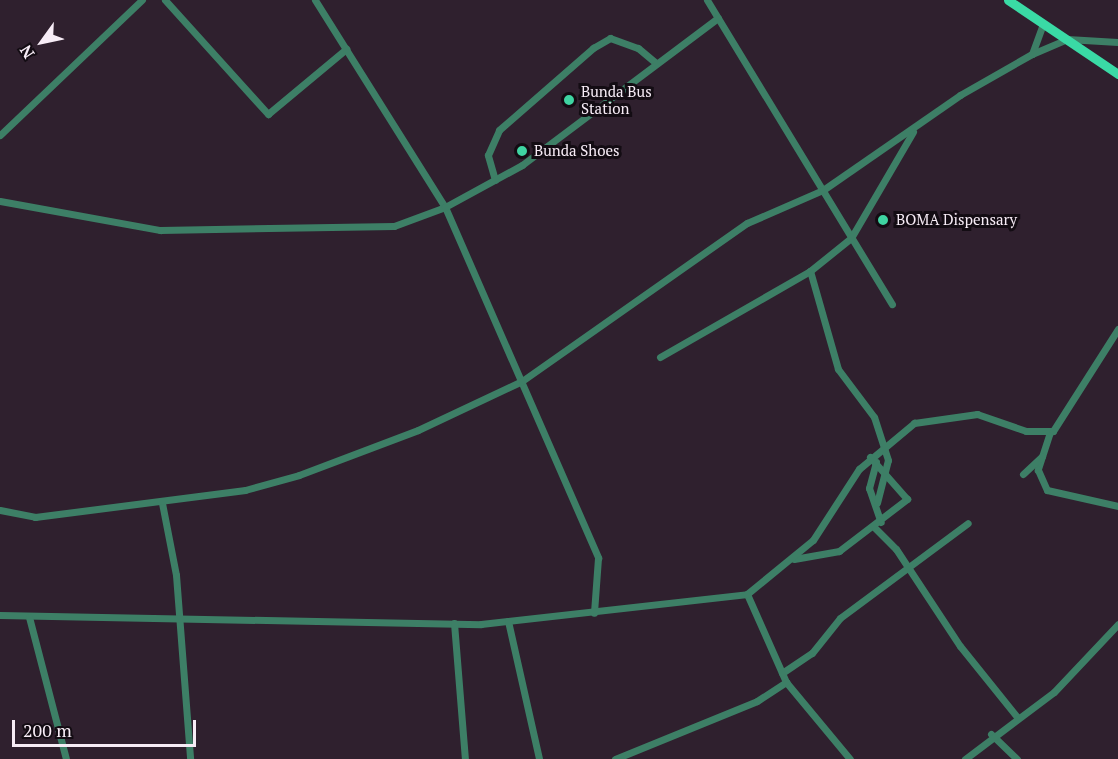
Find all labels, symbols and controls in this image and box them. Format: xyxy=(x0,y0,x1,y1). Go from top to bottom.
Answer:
north arrow xyxy=(12,12,72,72)
text: N xyxy=(14,41,39,63)
place label: Bunda Bus Station xyxy=(581,82,652,117)
marker: Bunda Bus Station xyxy=(562,93,576,107)
place label: Bunda Shoes xyxy=(534,142,619,160)
marker: Bunda Shoes xyxy=(515,144,529,158)
marker: BOMA Dispensary xyxy=(874,211,892,229)
place label: BOMA Dispensary xyxy=(896,211,1017,229)
scale bar xyxy=(15,708,200,746)
text: 200 m xyxy=(23,718,72,742)

